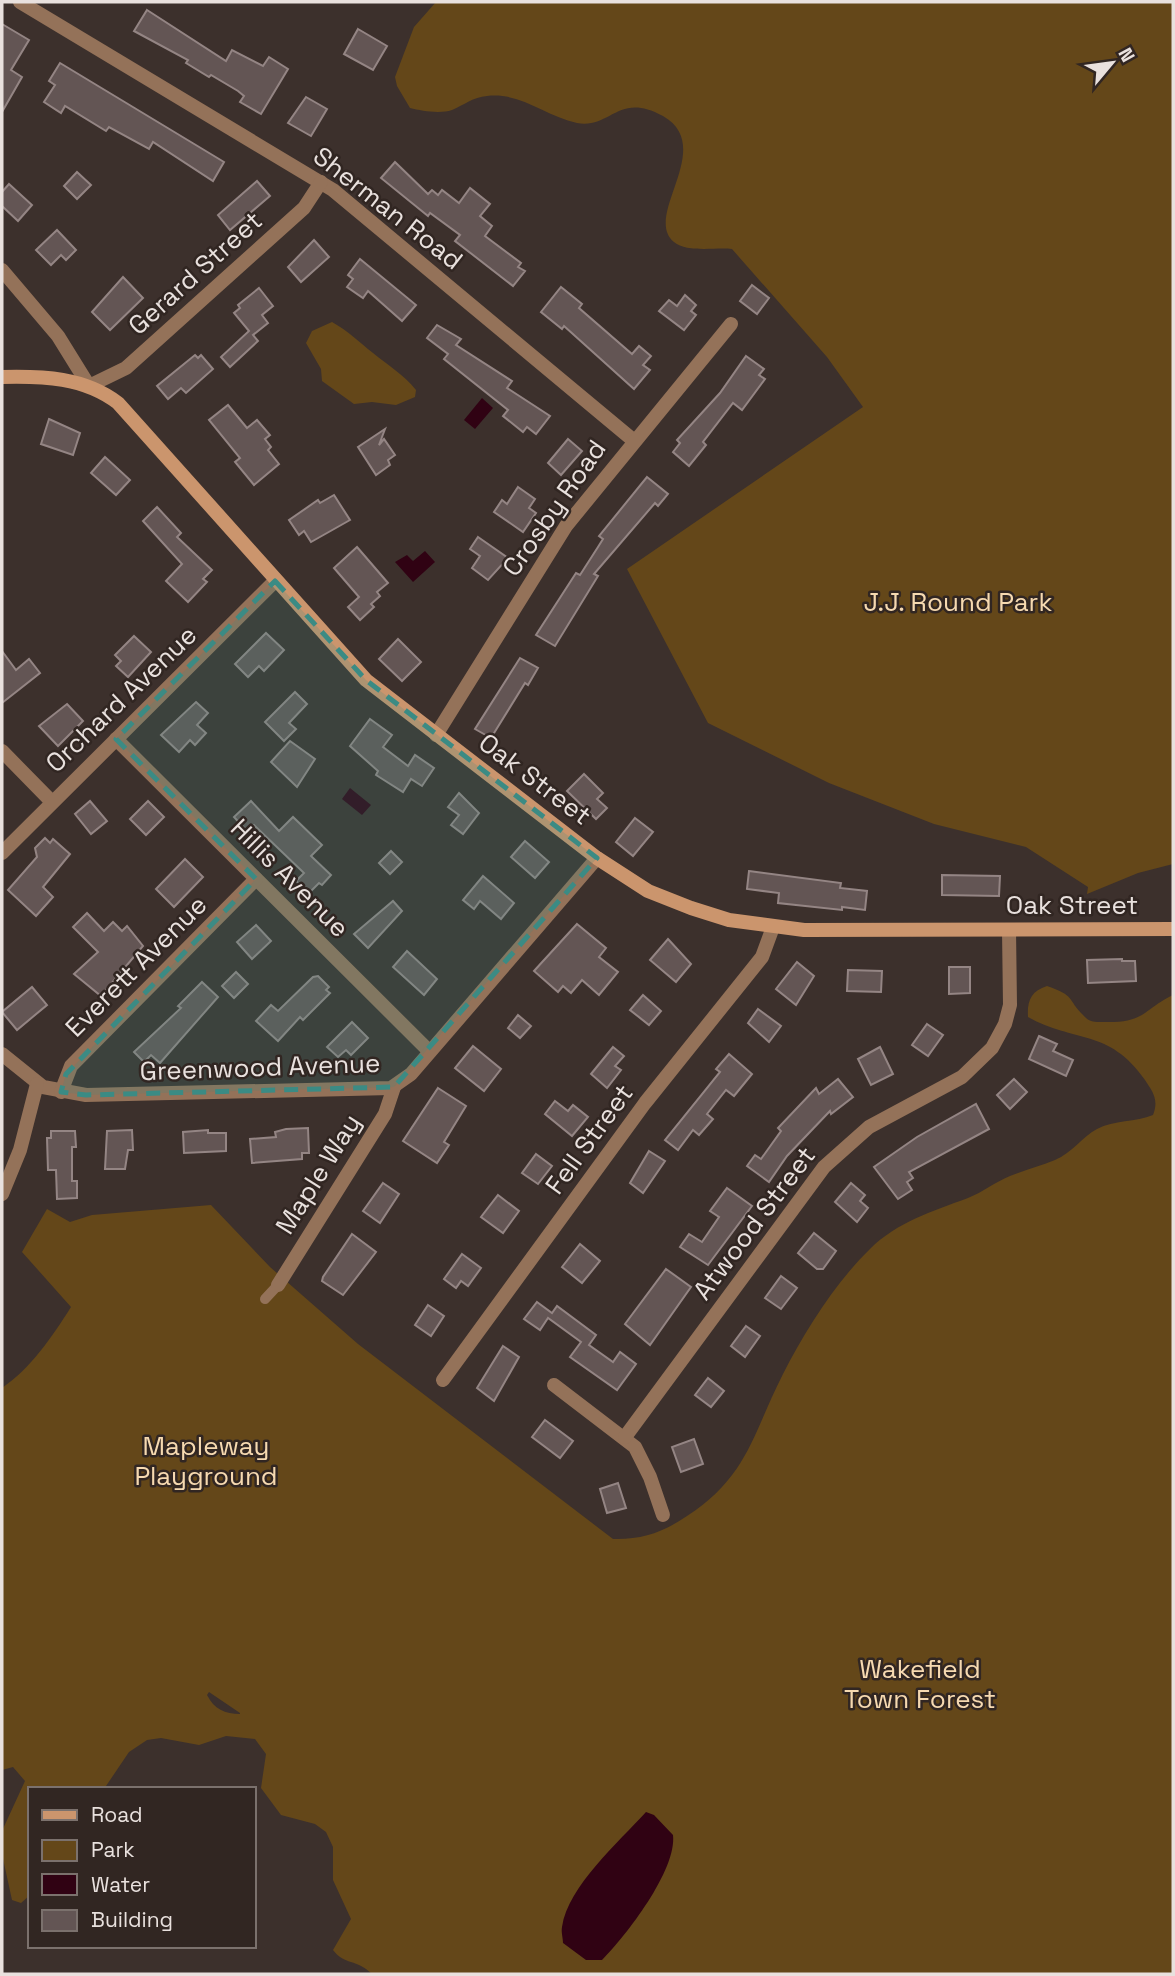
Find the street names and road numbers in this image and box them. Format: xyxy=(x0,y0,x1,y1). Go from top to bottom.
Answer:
street label: Sherman Road xyxy=(306,139,470,277)
street label: Gerard Street xyxy=(121,204,269,342)
street label: Crosby Road xyxy=(494,433,614,583)
street label: Orchard Avenue xyxy=(38,618,204,780)
street label: Oak Street xyxy=(472,726,598,832)
street label: Hillis Avenue xyxy=(223,811,357,945)
street label: Everett Avenue xyxy=(58,888,214,1044)
street label: Oak Street xyxy=(1006,888,1138,922)
street label: Greenwood Avenue xyxy=(139,1046,381,1088)
street label: Fell Street xyxy=(538,1077,640,1201)
street label: Maple Way xyxy=(268,1108,368,1240)
street label: Atwood Street xyxy=(685,1140,823,1306)

